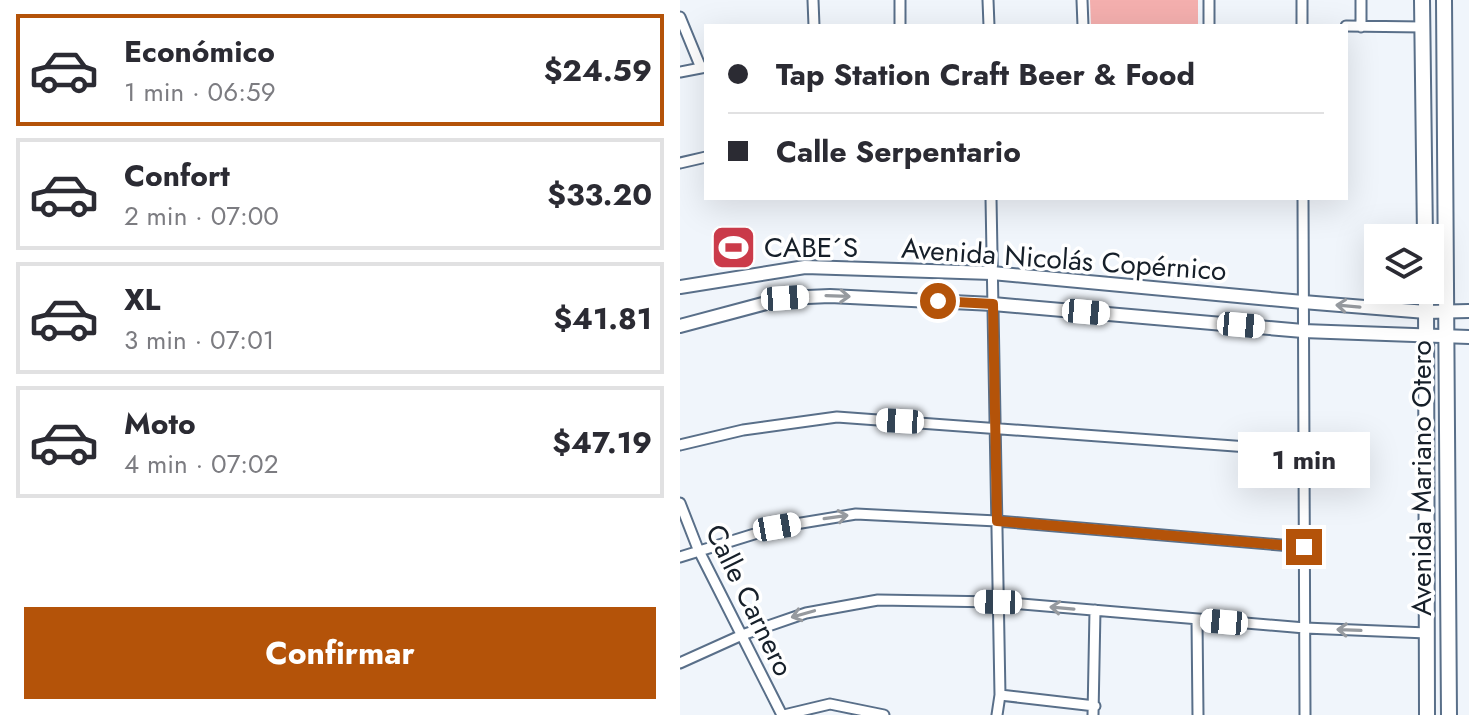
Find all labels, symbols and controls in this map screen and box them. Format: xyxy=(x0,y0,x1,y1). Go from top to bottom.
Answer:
text: Económico xyxy=(124,30,275,73)
icon: car xyxy=(28,34,100,106)
text: $24.59 xyxy=(544,49,652,92)
text: Tap Station Craft Beer & Food xyxy=(776,53,1195,96)
text: 1 min · 06:59 xyxy=(124,73,276,111)
text: Calle Serpentario xyxy=(776,130,1021,173)
text: Confort xyxy=(124,154,230,197)
icon: car xyxy=(28,158,100,230)
text: $33.20 xyxy=(547,173,652,216)
text: 2 min · 07:00 xyxy=(124,197,279,235)
sports icon: CABE´S xyxy=(709,223,757,271)
map controls xyxy=(1364,224,1444,304)
button: layers xyxy=(1364,224,1444,304)
place label: CABE´S xyxy=(764,227,858,268)
street label: Avenida Nicolás Copérnico xyxy=(900,228,1228,291)
text: XL xyxy=(124,278,160,321)
icon: car xyxy=(28,282,100,354)
route start xyxy=(920,283,956,319)
car xyxy=(760,284,810,312)
one-way arrow xyxy=(824,289,851,304)
text: $41.81 xyxy=(553,297,652,340)
car xyxy=(1061,298,1111,326)
one-way arrow xyxy=(1335,298,1362,313)
car xyxy=(1216,311,1266,339)
text: 3 min · 07:01 xyxy=(124,321,274,359)
street label: Avenida Mariano Otero xyxy=(1401,340,1442,616)
text: Moto xyxy=(124,402,196,445)
icon: car xyxy=(28,406,100,478)
car xyxy=(875,408,925,434)
text: $47.19 xyxy=(552,421,652,464)
callout: 1 min xyxy=(1238,431,1370,487)
text: 1 min xyxy=(1272,441,1336,479)
text: 4 min · 07:02 xyxy=(124,445,279,483)
one-way arrow xyxy=(823,509,848,524)
car xyxy=(751,511,803,543)
street label: Calle Carnero xyxy=(695,517,804,683)
route end xyxy=(1286,529,1322,565)
car xyxy=(974,590,1022,614)
one-way arrow xyxy=(1049,600,1076,615)
button: Confirmar xyxy=(24,607,656,699)
one-way arrow xyxy=(791,608,817,623)
car xyxy=(1199,608,1249,636)
one-way arrow xyxy=(1336,622,1363,637)

